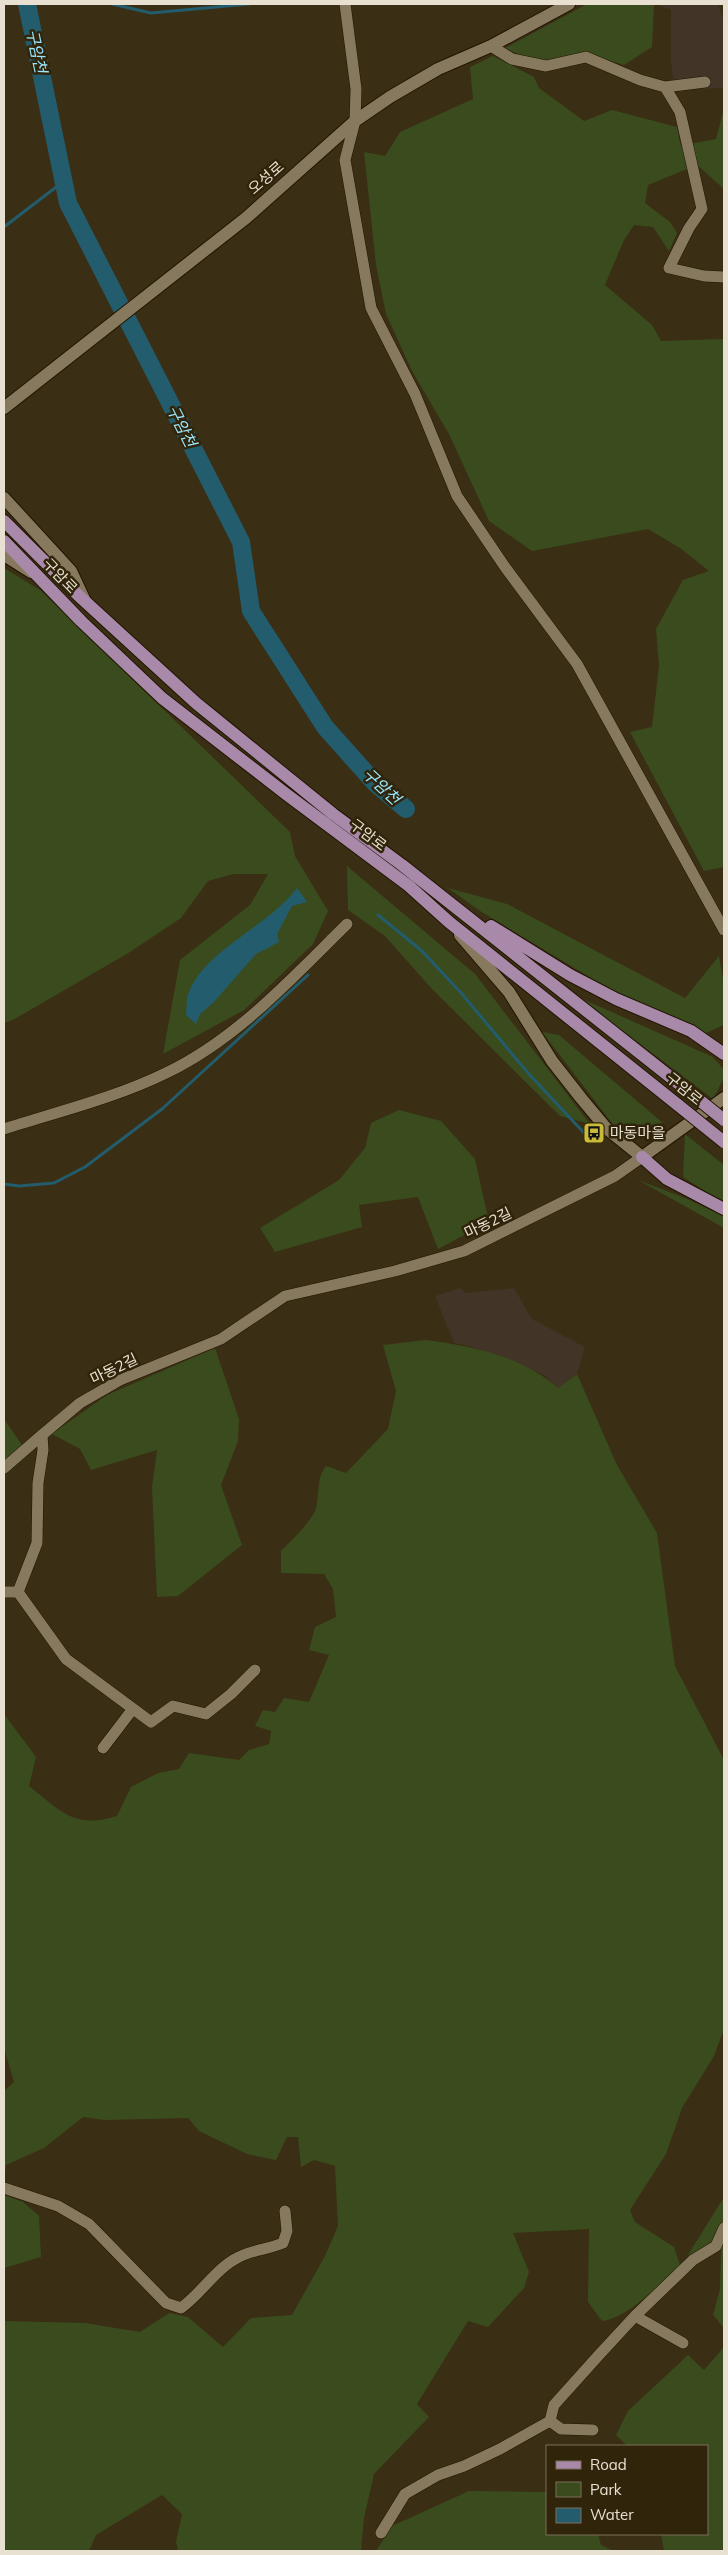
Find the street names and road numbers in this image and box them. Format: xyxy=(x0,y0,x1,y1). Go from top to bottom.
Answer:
street label: 오성로 xyxy=(244,157,288,198)
street label: 구암로 xyxy=(39,554,82,597)
street label: 구암로 xyxy=(346,815,391,855)
street label: 구암로 xyxy=(662,1068,706,1109)
street label: 마동2길 xyxy=(461,1203,515,1242)
street label: 마동2길 xyxy=(87,1349,141,1388)

